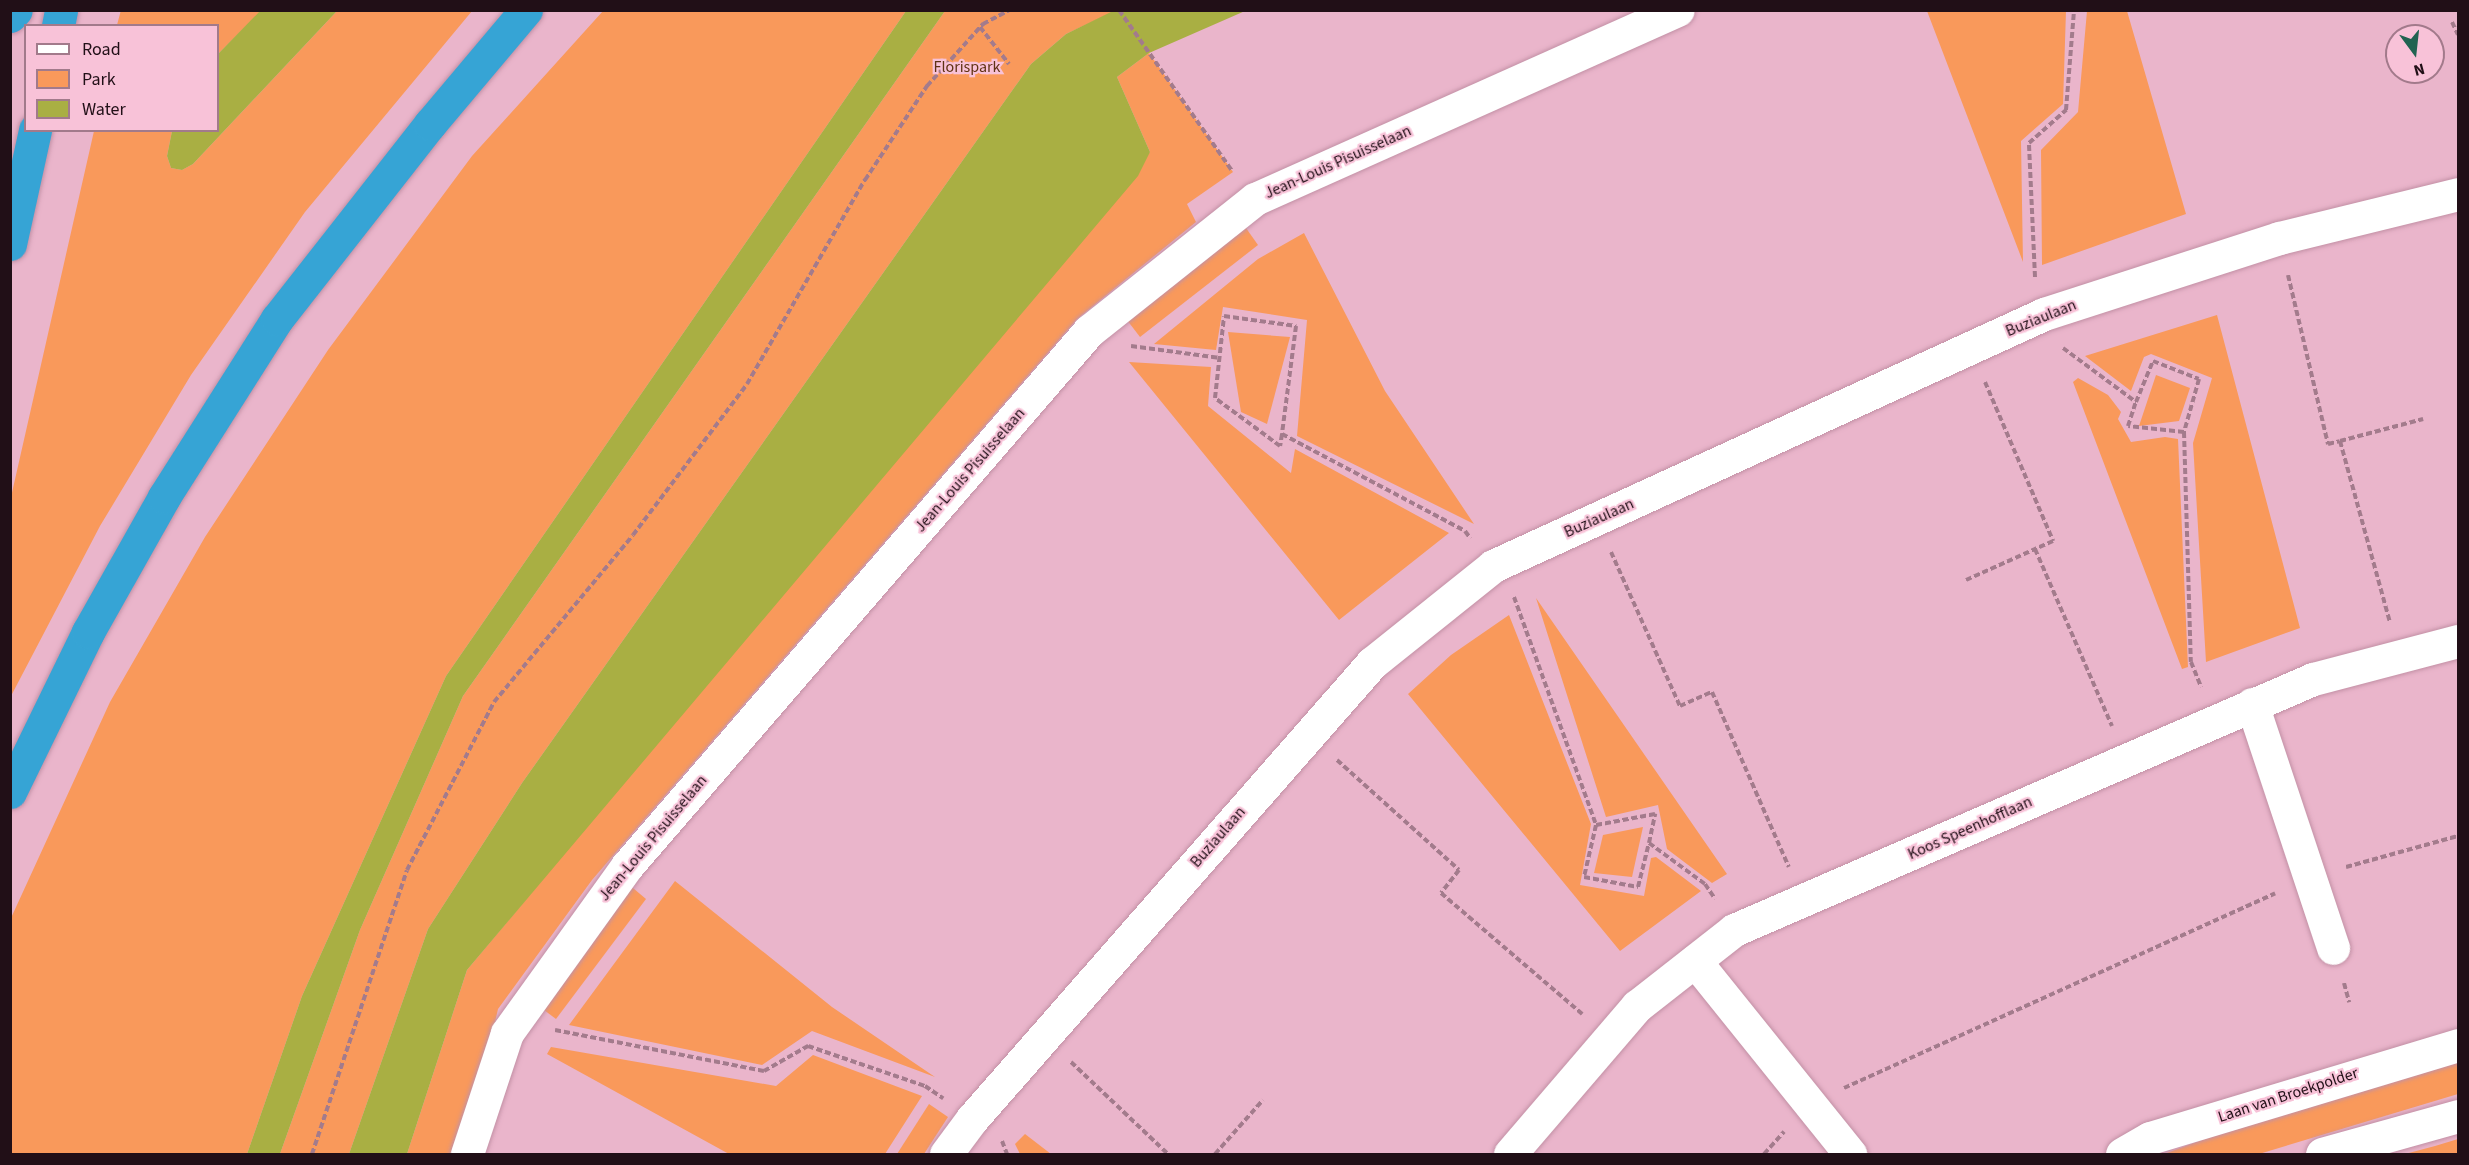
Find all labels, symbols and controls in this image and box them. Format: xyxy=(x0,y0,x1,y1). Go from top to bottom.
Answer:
legend xyxy=(24,24,219,132)
north arrow xyxy=(2385,24,2445,84)
text: Road xyxy=(82,37,121,62)
park label: Florispark xyxy=(933,57,1001,77)
text: N xyxy=(2411,57,2427,81)
text: Park xyxy=(82,67,116,92)
text: Water xyxy=(82,97,126,122)
street label: Jean-Louis Pisuisselaan xyxy=(1262,121,1414,203)
street label: Buziaulaan xyxy=(2003,295,2079,341)
street label: Jean-Louis Pisuisselaan xyxy=(911,404,1029,536)
street label: Buziaulaan xyxy=(1561,494,1637,542)
street label: Jean-Louis Pisuisselaan xyxy=(595,771,711,905)
street label: Koos Speenhofflaan xyxy=(1905,792,2035,864)
street label: Buziaulaan xyxy=(1186,803,1250,871)
street label: Laan van Broekpolder xyxy=(2215,1063,2361,1127)

